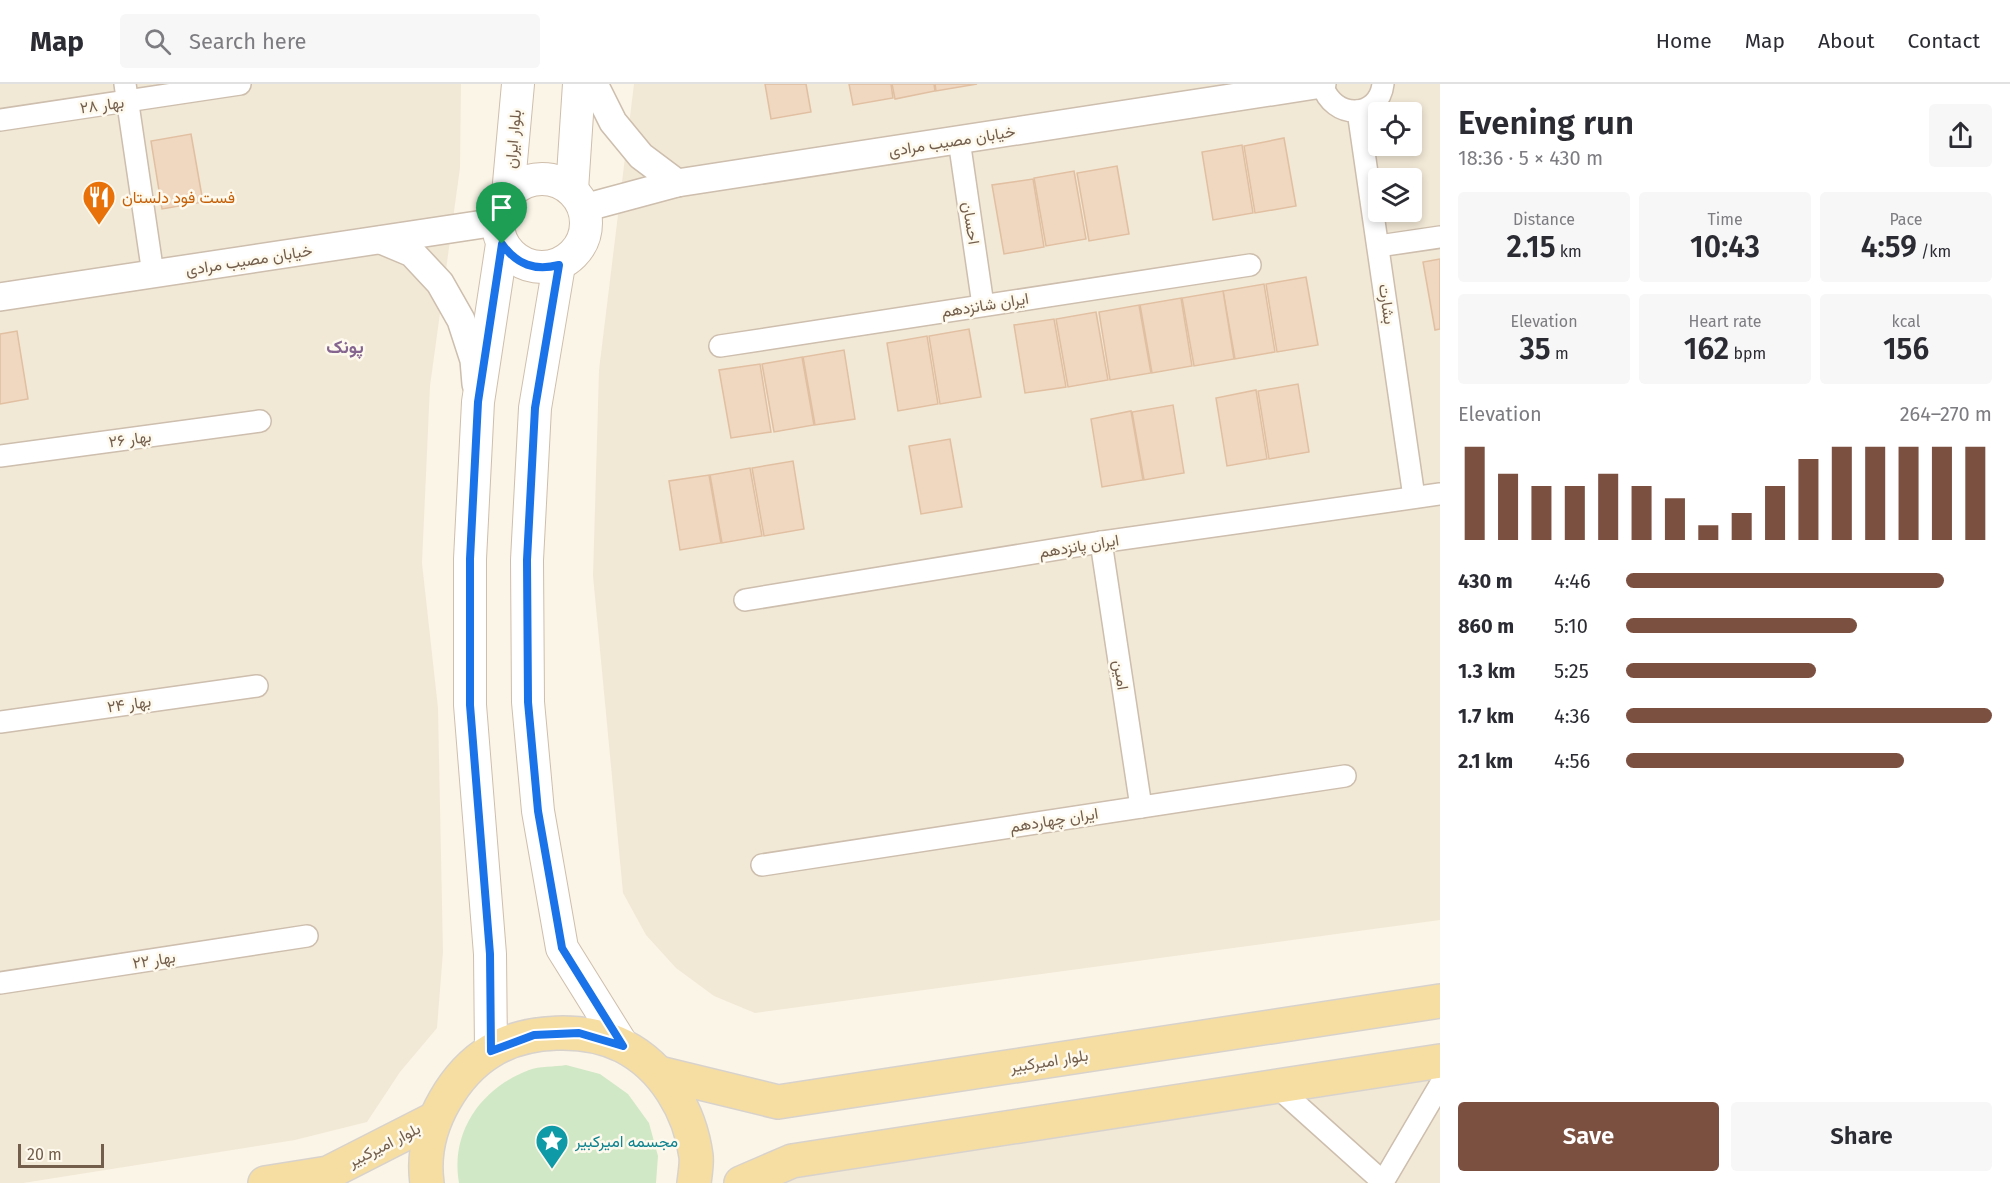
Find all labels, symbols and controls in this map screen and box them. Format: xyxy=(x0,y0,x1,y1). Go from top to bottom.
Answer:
search box xyxy=(120,14,540,68)
text: Map xyxy=(30,25,84,58)
icon: search xyxy=(141,25,174,58)
text: Search here xyxy=(189,28,307,55)
text: Home xyxy=(1656,28,1712,54)
text: Map xyxy=(1745,28,1785,54)
text: About xyxy=(1818,28,1875,54)
text: Contact xyxy=(1908,28,1980,54)
street label: بهار ۲۸ xyxy=(79,93,125,118)
map controls xyxy=(1368,102,1422,222)
button: locate xyxy=(1368,102,1422,156)
text: Evening run xyxy=(1458,103,1634,143)
button: share xyxy=(1929,104,1992,167)
street label: بلوار ایران xyxy=(501,109,526,169)
street label: خیابان مصیب مرادی xyxy=(887,122,1017,161)
text: 18:36 · 5 × 430 m xyxy=(1458,146,1603,170)
button: layers xyxy=(1368,168,1422,222)
restaurant icon: فست فود دلستان xyxy=(81,179,117,226)
pin xyxy=(476,182,527,244)
place label: فست فود دلستان xyxy=(122,188,235,208)
icon: arrive xyxy=(485,191,518,224)
street label: احسان xyxy=(958,200,984,246)
text: Distance xyxy=(1513,210,1575,229)
text: Time xyxy=(1707,210,1743,229)
text: Pace xyxy=(1889,210,1923,229)
text: 2.15 xyxy=(1506,229,1555,265)
text: 10:43 xyxy=(1690,229,1760,265)
text: 4:59 xyxy=(1861,229,1917,265)
street label: خیابان مصیب مرادی xyxy=(184,241,314,280)
text: km xyxy=(1555,242,1582,261)
text: /km xyxy=(1917,242,1951,261)
street label: بشارت xyxy=(1374,283,1399,326)
street label: ایران شانزدهم xyxy=(940,289,1030,322)
text: Elevation xyxy=(1510,312,1578,331)
text: Heart rate xyxy=(1689,312,1761,331)
text: kcal xyxy=(1892,312,1920,331)
text: 35 xyxy=(1519,331,1551,367)
text: 162 xyxy=(1684,331,1729,367)
text: 156 xyxy=(1883,331,1929,367)
district label: پونک xyxy=(326,336,364,359)
text: m xyxy=(1551,344,1569,363)
text: bpm xyxy=(1729,344,1766,363)
text: Elevation xyxy=(1458,402,1542,426)
text: 264–270 m xyxy=(1900,402,1992,426)
street label: بهار ۲۶ xyxy=(108,427,153,452)
street label: ایران پانزدهم xyxy=(1038,530,1121,564)
text: 430 m xyxy=(1458,569,1513,593)
text: 4:46 xyxy=(1554,569,1591,593)
text: 860 m xyxy=(1458,614,1514,638)
text: 5:10 xyxy=(1554,614,1588,638)
street label: امین xyxy=(1108,659,1133,692)
text: 1.3 km xyxy=(1458,659,1515,683)
text: 5:25 xyxy=(1554,659,1589,683)
street label: بهار ۲۴ xyxy=(106,692,152,717)
text: 1.7 km xyxy=(1458,704,1514,728)
text: 4:36 xyxy=(1554,704,1590,728)
text: 2.1 km xyxy=(1458,749,1513,773)
text: 4:56 xyxy=(1554,749,1590,773)
street label: ایران چهاردهم xyxy=(1009,804,1100,838)
street label: بهار ۲۲ xyxy=(131,947,177,974)
street label: بلوار امیرکبیر xyxy=(1008,1045,1090,1078)
button: Save xyxy=(1458,1102,1719,1171)
button: Share xyxy=(1731,1102,1992,1171)
street label: بلوار امیرکبیر xyxy=(344,1119,424,1173)
place icon: مجسمه امیرکبیر xyxy=(534,1123,570,1170)
place label: مجسمه امیرکبیر xyxy=(574,1132,678,1152)
scale bar xyxy=(18,1141,104,1168)
text: 20 m xyxy=(27,1145,62,1164)

